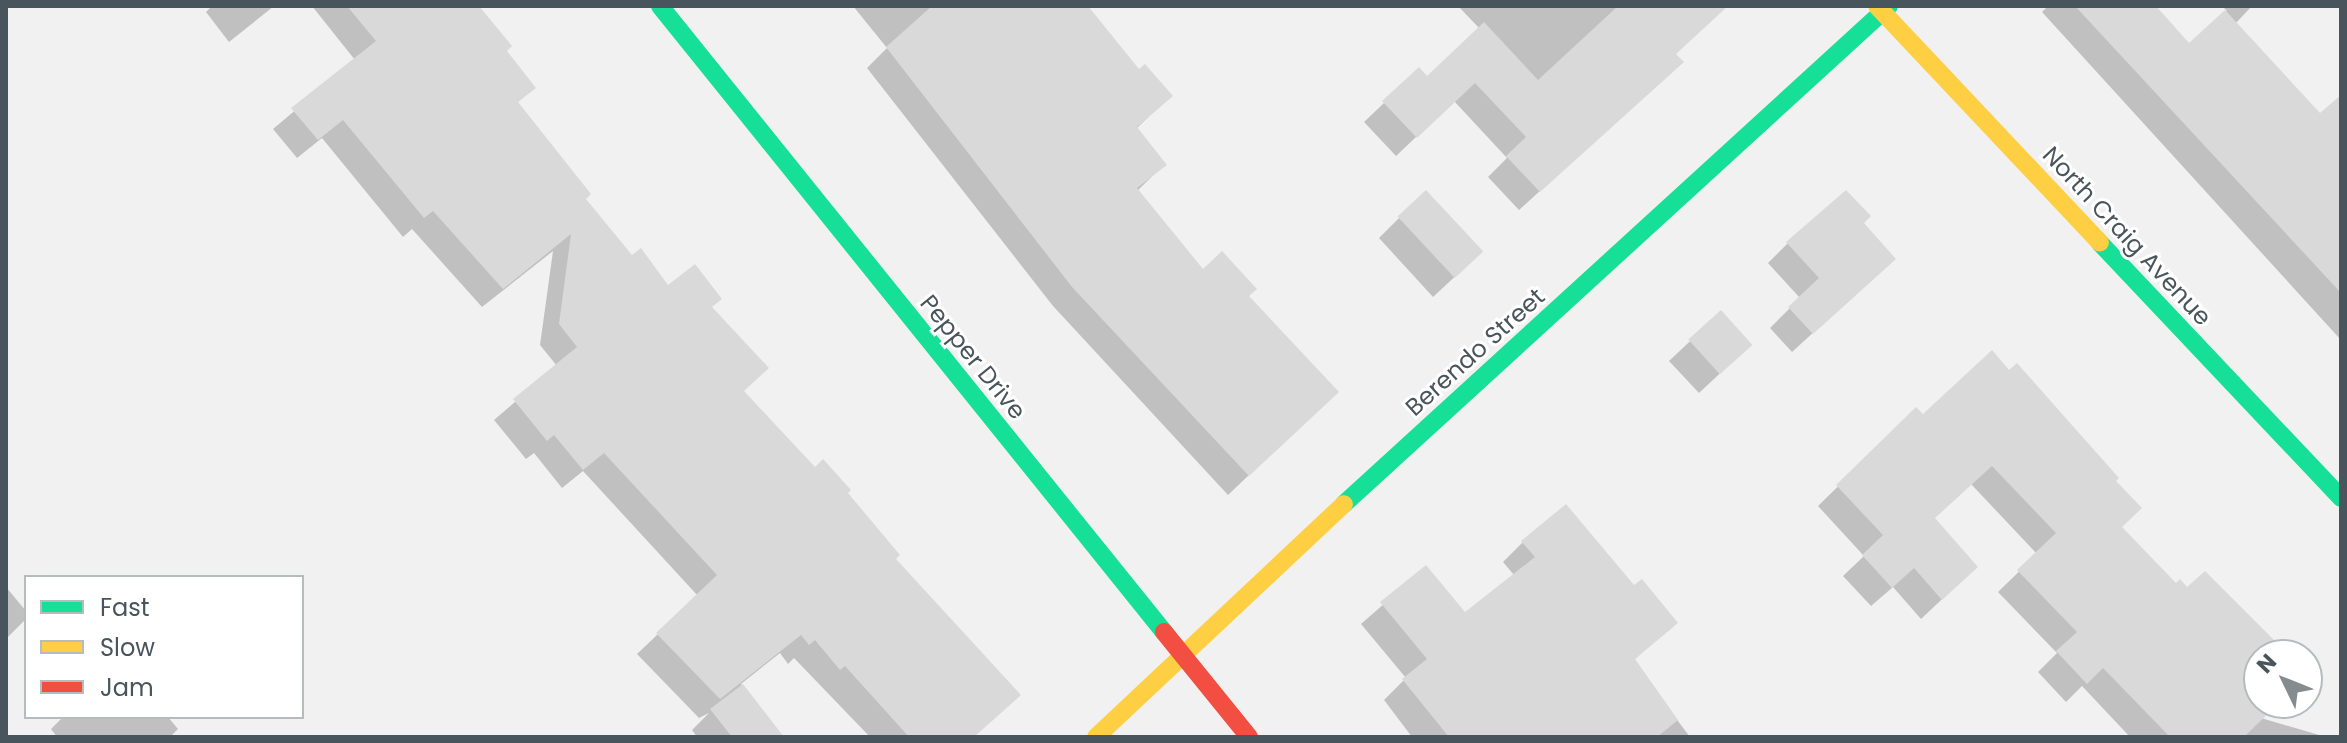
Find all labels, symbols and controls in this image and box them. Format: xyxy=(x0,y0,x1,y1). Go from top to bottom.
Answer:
street label: North Craig Avenue xyxy=(2037,141,2217,331)
street label: Berendo Street xyxy=(1400,282,1550,422)
street label: Pepper Drive xyxy=(914,289,1032,425)
legend xyxy=(24,575,304,719)
text: Fast xyxy=(100,591,150,624)
text: Slow xyxy=(100,631,155,664)
north arrow xyxy=(2243,639,2323,719)
text: N xyxy=(2250,647,2284,680)
text: Jam xyxy=(100,671,154,704)

